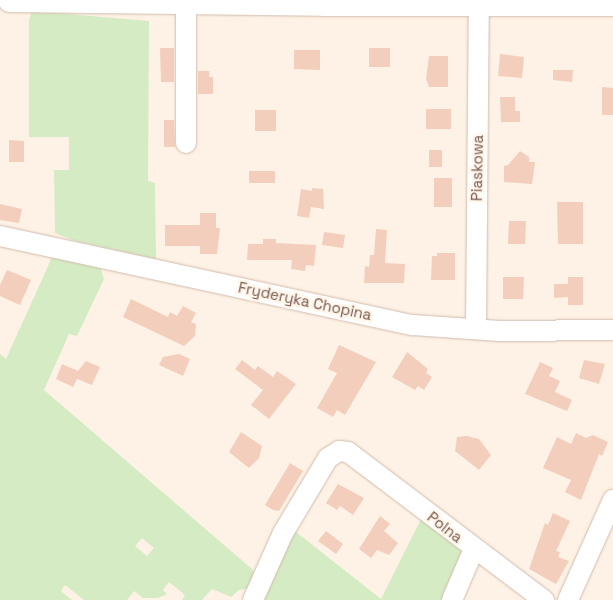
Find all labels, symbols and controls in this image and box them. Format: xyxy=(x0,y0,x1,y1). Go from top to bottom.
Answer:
street label: Piaskowa xyxy=(467,135,487,201)
street label: Fryderyka Chopina xyxy=(237,278,373,324)
street label: Polna xyxy=(424,508,466,546)

